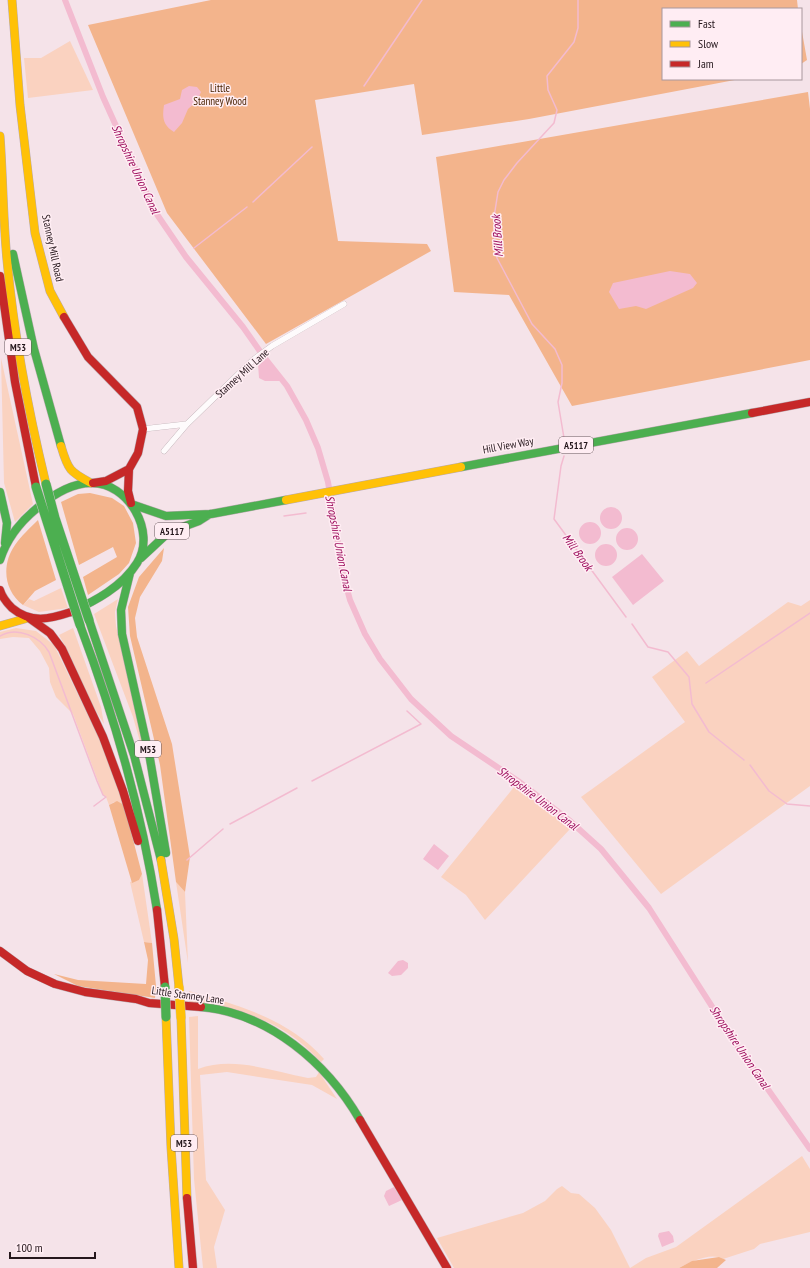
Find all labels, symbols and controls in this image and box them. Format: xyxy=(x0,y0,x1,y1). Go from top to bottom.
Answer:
legend xyxy=(662,8,802,80)
text: Fast xyxy=(698,16,716,31)
text: Slow xyxy=(698,36,719,51)
text: Jam xyxy=(697,56,714,71)
park label: Little Stanney Wood xyxy=(193,81,247,108)
water label: Shropshire Union Canal xyxy=(109,122,164,217)
street label: Stanney Mill Road xyxy=(39,213,67,283)
water label: Mill Brook xyxy=(488,213,506,258)
road number: M53 xyxy=(5,339,31,355)
street label: Stanney Mill Lane xyxy=(212,345,272,401)
street label: Hill View Way xyxy=(481,433,535,456)
road number: A5117 xyxy=(559,437,593,453)
water label: Shropshire Union Canal xyxy=(322,494,356,593)
road number: A5117 xyxy=(155,523,189,539)
water label: Mill Brook xyxy=(559,530,597,575)
road number: M53 xyxy=(135,741,161,757)
water label: Shropshire Union Canal xyxy=(495,763,582,834)
street label: Little Stanney Lane xyxy=(151,983,226,1007)
water label: Shropshire Union Canal xyxy=(707,1003,774,1092)
road number: M53 xyxy=(171,1135,197,1151)
scale bar xyxy=(10,1234,95,1260)
text: 100 m xyxy=(16,1240,43,1255)

